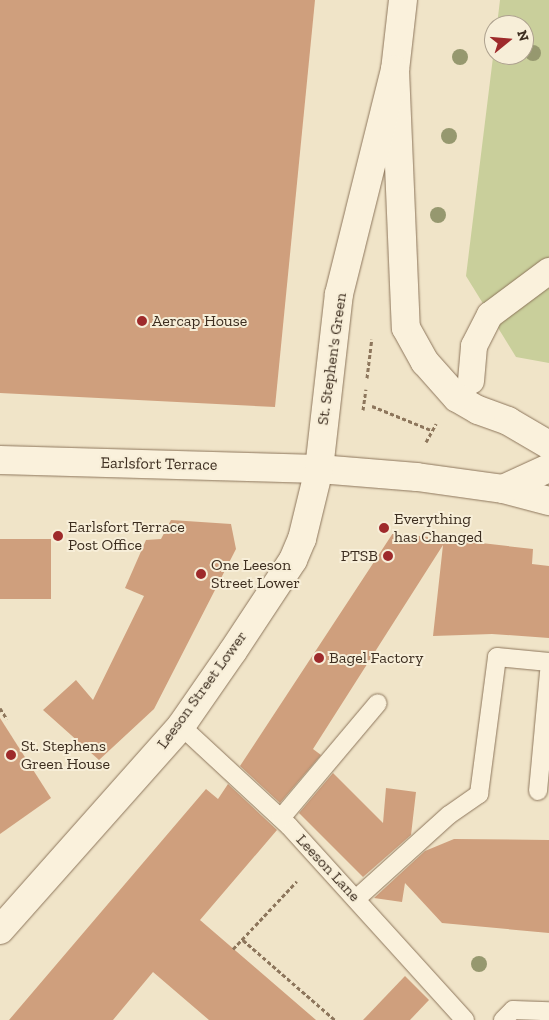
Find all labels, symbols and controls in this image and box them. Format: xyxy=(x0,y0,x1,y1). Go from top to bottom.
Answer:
north arrow xyxy=(484,15,534,65)
text: N xyxy=(513,28,533,43)
street label: St. Stephen's Green xyxy=(313,292,351,426)
place label: Aercap House xyxy=(152,311,247,331)
marker: Aercap House xyxy=(136,315,148,327)
street label: Earlsfort Terrace xyxy=(100,453,218,475)
place label: Everything has Changed xyxy=(394,509,483,547)
place label: Earlsfort Terrace Post Office xyxy=(68,517,185,555)
marker: Everything has Changed xyxy=(378,522,390,534)
marker: Earlsfort Terrace Post Office xyxy=(52,530,64,542)
place label: PTSB xyxy=(341,546,378,566)
marker: PTSB xyxy=(382,550,394,562)
place label: One Leeson Street Lower xyxy=(211,555,300,593)
marker: One Leeson Street Lower xyxy=(195,568,207,580)
street label: Leeson Street Lower xyxy=(153,627,251,753)
place label: Bagel Factory xyxy=(329,648,423,668)
marker: Bagel Factory xyxy=(313,652,325,664)
place label: St. Stephens Green House xyxy=(21,736,110,774)
marker: St. Stephens Green House xyxy=(5,749,17,761)
street label: Leeson Lane xyxy=(292,830,364,906)

